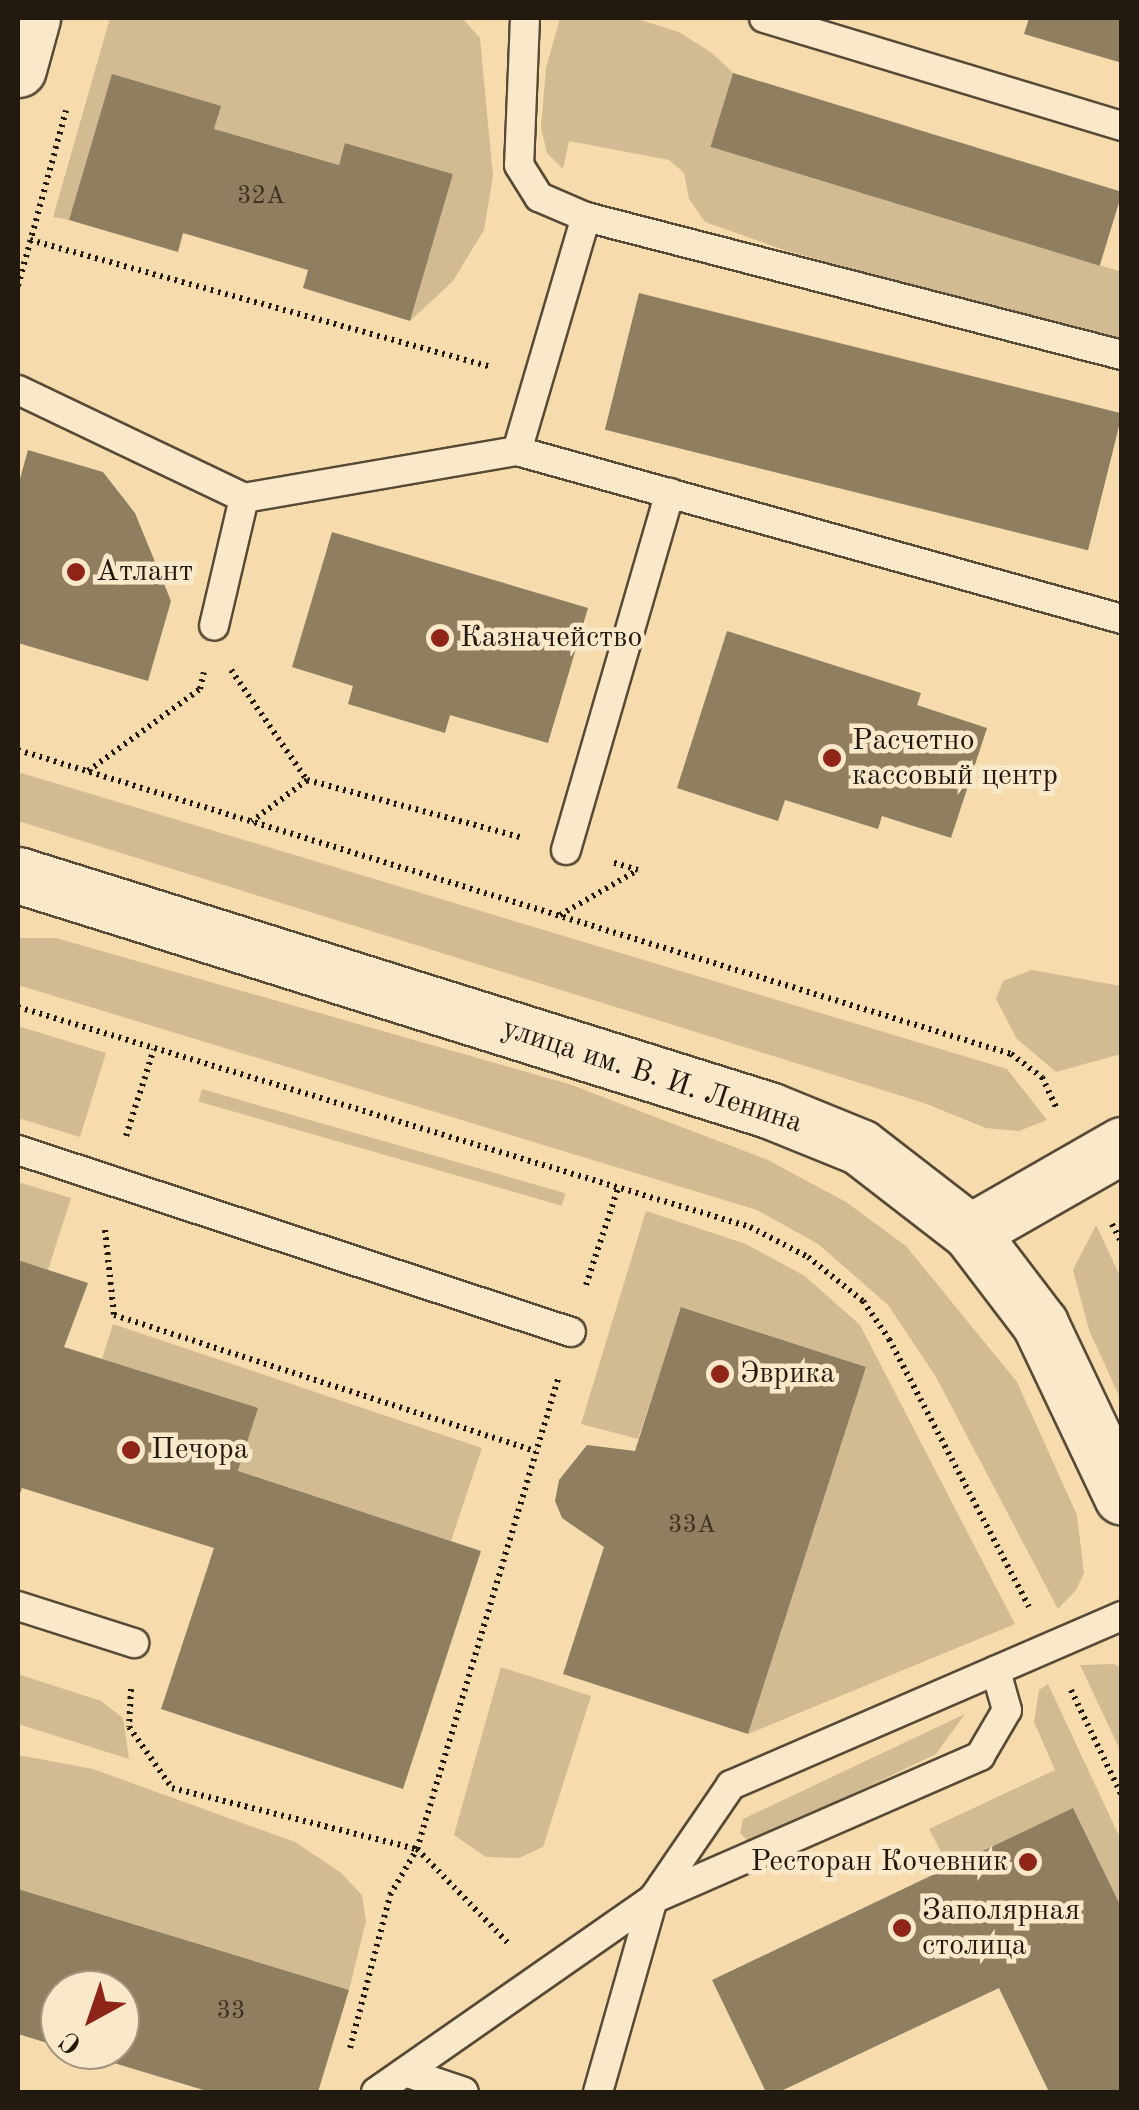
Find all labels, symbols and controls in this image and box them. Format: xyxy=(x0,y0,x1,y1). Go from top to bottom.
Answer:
house number: 32А xyxy=(237,182,285,212)
place label: Атлант xyxy=(96,554,193,590)
marker: Атлант xyxy=(65,561,87,583)
place label: Казначейство xyxy=(460,620,642,656)
marker: Казначейство xyxy=(429,627,451,649)
place label: Расчетно кассовый центр xyxy=(852,723,1058,794)
marker: Расчетно кассовый центр xyxy=(821,747,843,769)
street label: улица им. В. И. Ленина xyxy=(497,1010,807,1142)
place label: Эврика xyxy=(740,1356,835,1392)
marker: Эврика xyxy=(709,1363,731,1385)
place label: Печора xyxy=(151,1432,249,1468)
marker: Печора xyxy=(120,1439,142,1461)
house number: 33А xyxy=(668,1511,716,1541)
place label: Ресторан Кочевник xyxy=(751,1844,1008,1880)
marker: Ресторан Кочевник xyxy=(1017,1851,1039,1873)
place label: Заполярная столица xyxy=(922,1893,1080,1964)
marker: Заполярная столица xyxy=(891,1917,913,1939)
north arrow xyxy=(40,1970,140,2070)
house number: 33 xyxy=(217,1997,245,2027)
text: С xyxy=(56,2025,88,2058)

